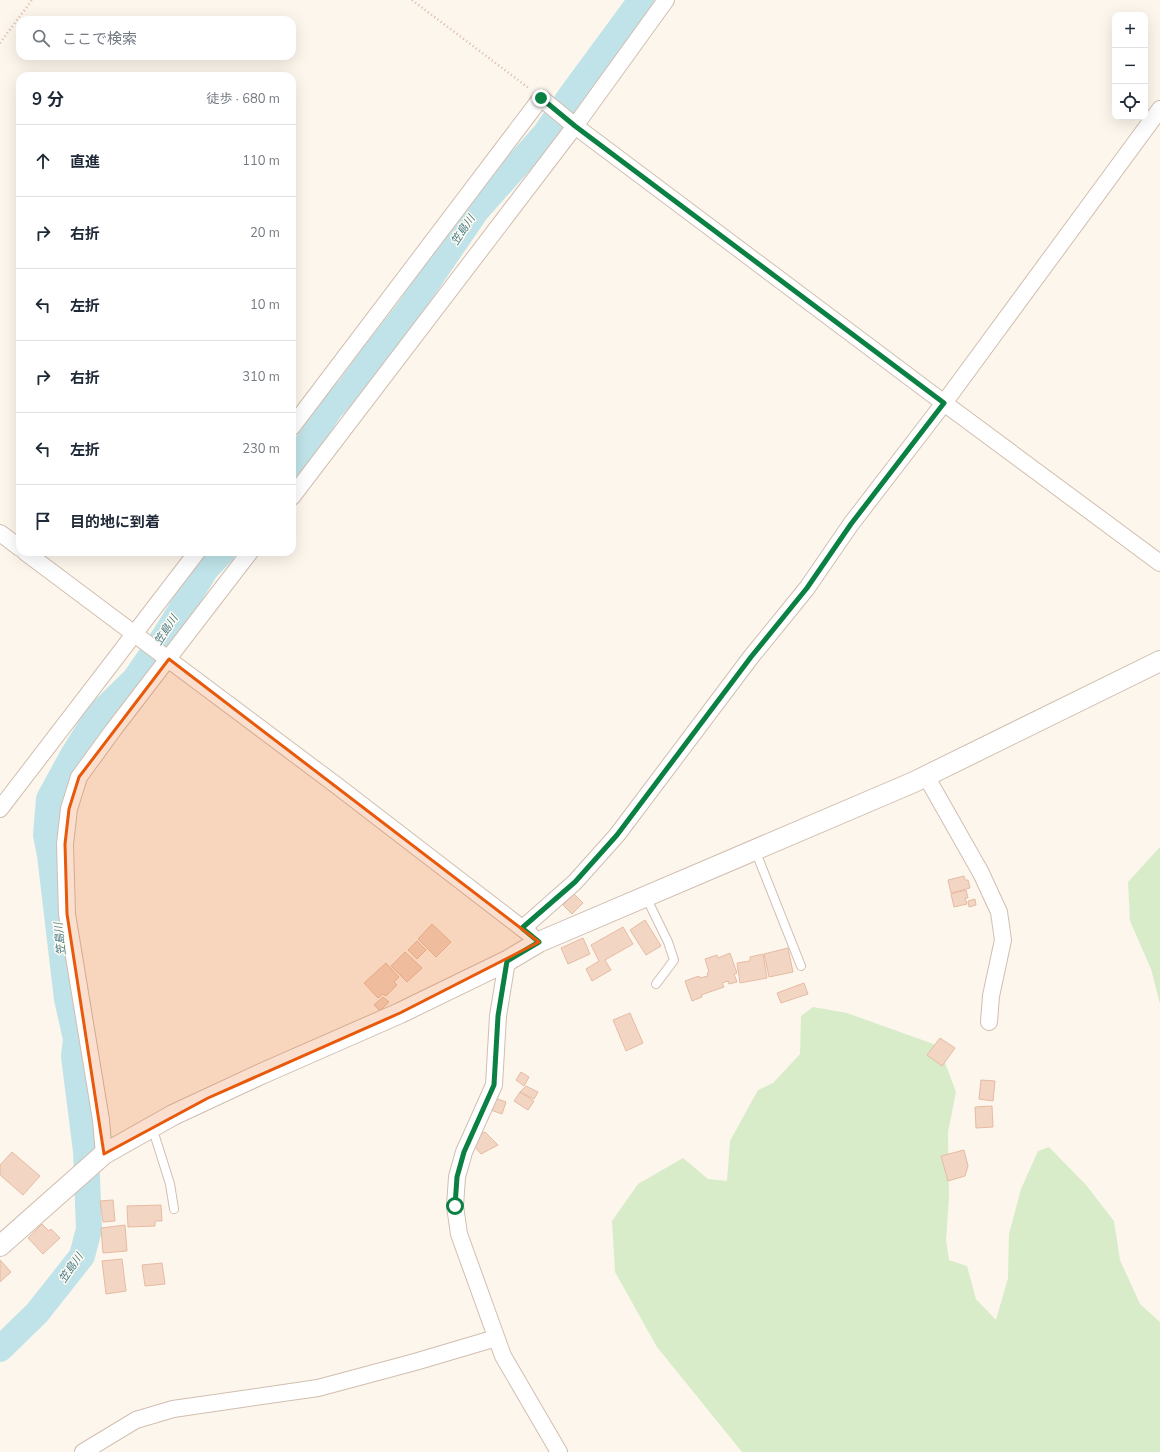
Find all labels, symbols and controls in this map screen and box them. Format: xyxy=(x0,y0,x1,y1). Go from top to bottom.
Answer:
map controls xyxy=(1112,12,1148,120)
button: + xyxy=(1112,12,1148,48)
search box xyxy=(16,16,296,60)
icon: search xyxy=(30,27,52,49)
text: ここで検索 xyxy=(62,29,137,49)
button: − xyxy=(1112,48,1148,84)
button: locate xyxy=(1112,84,1148,120)
text: 9 分 xyxy=(32,88,64,111)
route end xyxy=(532,89,550,107)
text: 徒歩 · 680 m xyxy=(206,90,280,108)
icon: ahead xyxy=(32,150,54,172)
text: 直進 xyxy=(70,152,100,172)
text: 110 m xyxy=(242,152,280,170)
water label: 笠島川 xyxy=(448,211,479,248)
icon: right xyxy=(32,222,54,244)
text: 右折 xyxy=(70,224,100,244)
text: 20 m xyxy=(250,224,280,242)
icon: left xyxy=(32,294,54,316)
text: 左折 xyxy=(70,296,100,316)
text: 10 m xyxy=(250,296,280,314)
icon: right xyxy=(32,366,54,388)
text: 右折 xyxy=(70,368,100,388)
text: 310 m xyxy=(242,368,280,386)
icon: left xyxy=(32,438,54,460)
text: 左折 xyxy=(70,440,100,460)
text: 230 m xyxy=(242,440,280,458)
icon: arrive xyxy=(32,510,54,532)
text: 目的地に到着 xyxy=(70,512,160,532)
water label: 笠島川 xyxy=(151,611,182,648)
water label: 笠島川 xyxy=(51,921,69,956)
route start xyxy=(446,1197,464,1215)
water label: 笠島川 xyxy=(55,1249,87,1286)

